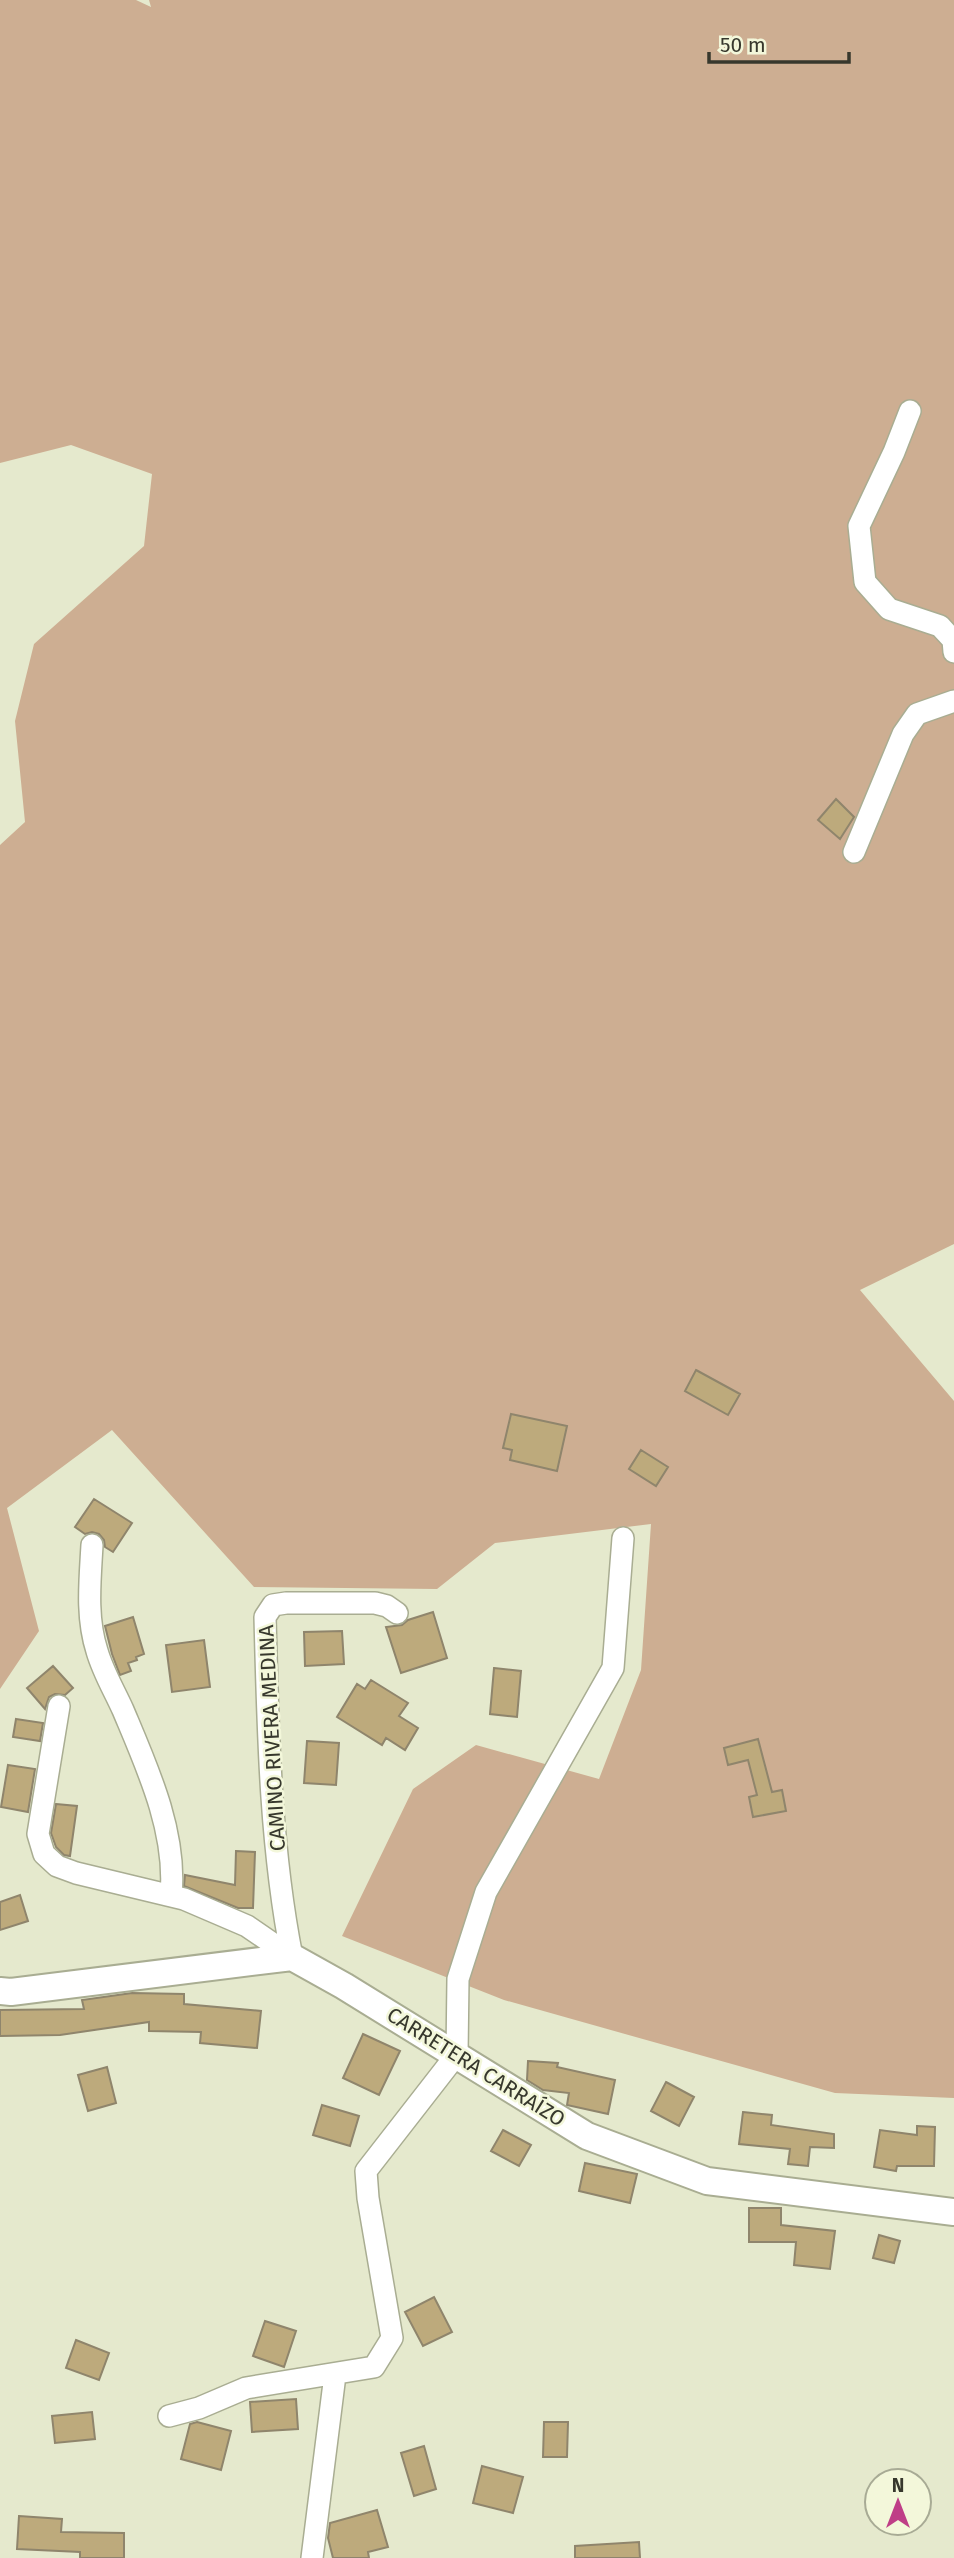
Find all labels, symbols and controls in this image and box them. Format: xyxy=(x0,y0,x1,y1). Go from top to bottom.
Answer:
scale bar xyxy=(709,21,849,65)
text: 50 m xyxy=(720,32,766,58)
street label: CAMINO RIVERA MEDINA xyxy=(253,1624,291,1852)
street label: CARRETERA CARRAÍZO xyxy=(382,2002,570,2132)
north arrow xyxy=(863,2467,933,2537)
text: N xyxy=(892,2474,904,2497)

